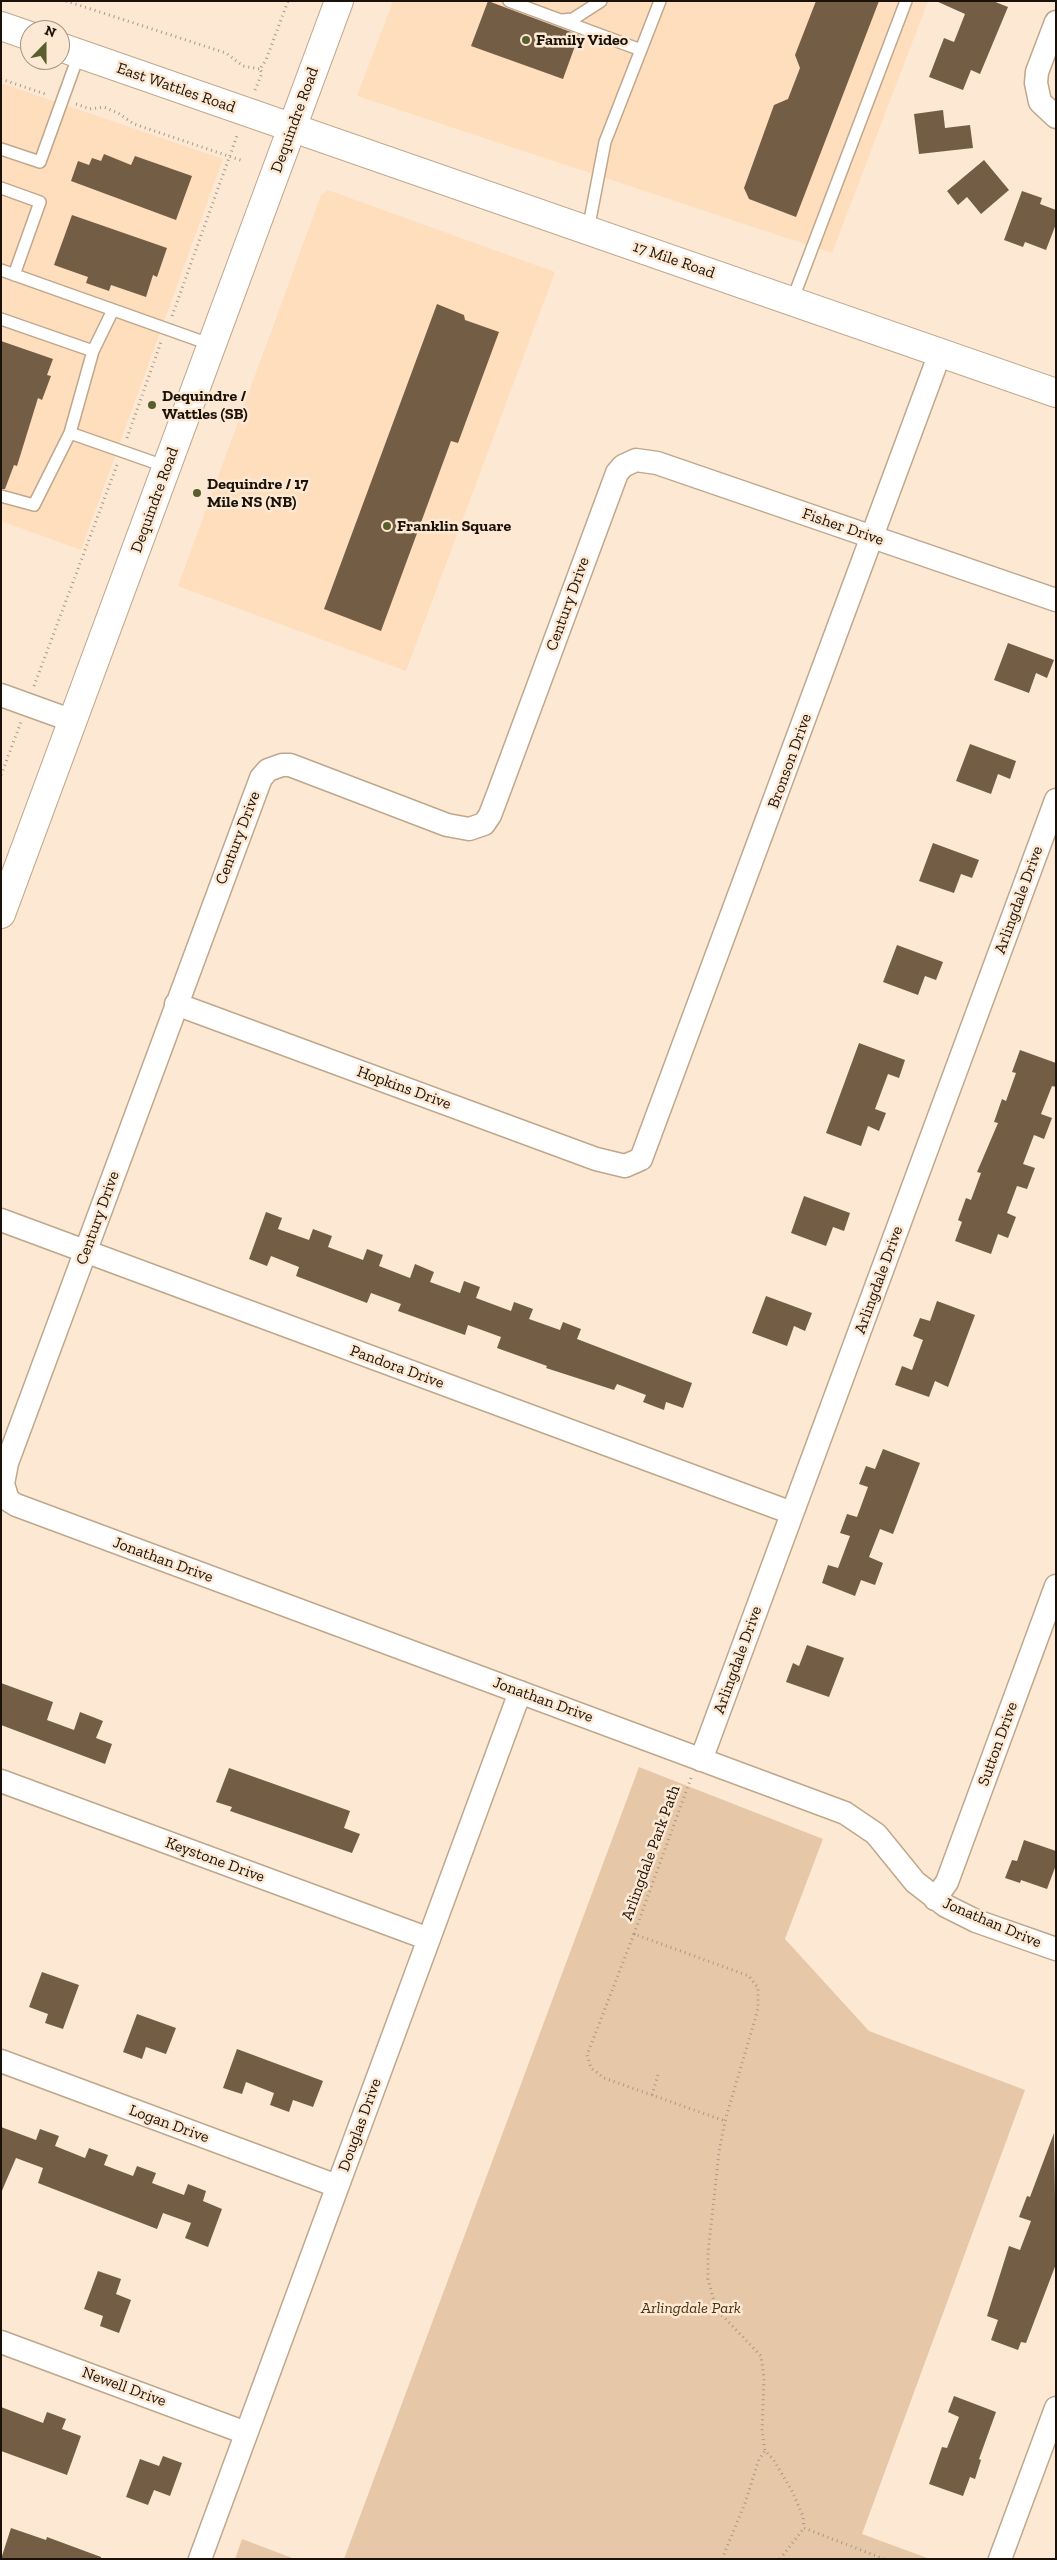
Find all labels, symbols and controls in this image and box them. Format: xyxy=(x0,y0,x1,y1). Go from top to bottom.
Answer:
north arrow xyxy=(20,20,70,70)
text: N xyxy=(42,22,59,41)
place label: Family Video xyxy=(536,30,628,50)
marker: Family Video xyxy=(520,34,532,46)
street label: East Wattles Road xyxy=(114,59,238,117)
street label: Dequindre Road xyxy=(267,65,323,175)
street label: 17 Mile Road xyxy=(630,237,718,283)
place label: Dequindre / Wattles (SB) xyxy=(162,386,248,424)
marker: Dequindre / Wattles (SB) xyxy=(146,399,158,411)
street label: Dequindre Road xyxy=(127,445,183,555)
place label: Dequindre / 17 Mile NS (NB) xyxy=(207,474,308,512)
marker: Dequindre / 17 Mile NS (NB) xyxy=(191,487,203,499)
street label: Fisher Drive xyxy=(800,504,886,550)
place label: Franklin Square xyxy=(397,516,511,536)
marker: Franklin Square xyxy=(381,520,393,532)
street label: Century Drive xyxy=(542,555,594,653)
street label: Bronson Drive xyxy=(764,711,816,811)
street label: Century Drive xyxy=(211,789,265,887)
street label: Arlingdale Drive xyxy=(991,844,1047,956)
street label: Hopkins Drive xyxy=(354,1062,454,1114)
street label: Century Drive xyxy=(72,1169,124,1267)
street label: Arlingdale Drive xyxy=(851,1224,907,1336)
street label: Pandora Drive xyxy=(347,1341,447,1393)
street label: Jonathan Drive xyxy=(110,1533,216,1587)
street label: Arlingdale Drive xyxy=(710,1604,766,1716)
street label: Jonathan Drive xyxy=(490,1673,596,1727)
street label: Sutton Drive xyxy=(974,1699,1022,1789)
street label: Arlingdale Park Path xyxy=(618,1783,684,1923)
street label: Keystone Drive xyxy=(163,1833,267,1887)
street label: Jonathan Drive xyxy=(940,1894,1044,1952)
street label: Douglas Drive xyxy=(334,2076,386,2174)
street label: Logan Drive xyxy=(126,2101,212,2147)
park label: Arlingdale Park xyxy=(641,2298,741,2318)
street label: Newell Drive xyxy=(79,2363,169,2411)

